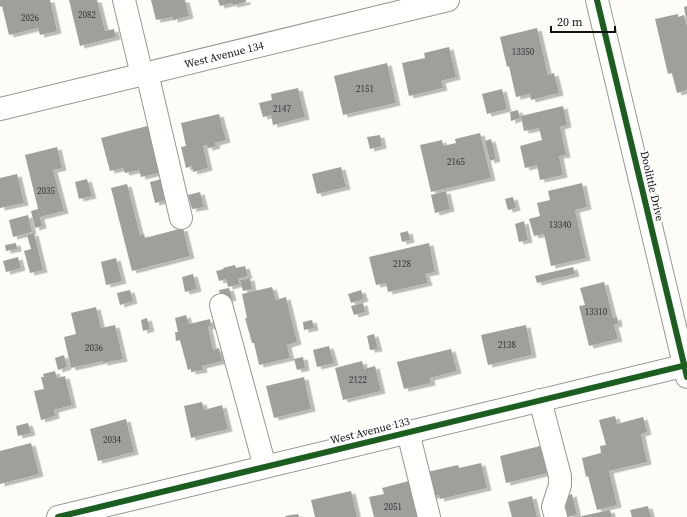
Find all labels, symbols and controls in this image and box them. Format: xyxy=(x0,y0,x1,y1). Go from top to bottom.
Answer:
scale bar xyxy=(551,8,615,34)
house number: 2082 xyxy=(78,9,96,21)
house number: 2026 xyxy=(21,12,39,24)
text: 20 m xyxy=(557,14,583,30)
street label: West Avenue 134 xyxy=(183,38,266,72)
house number: 13350 xyxy=(512,46,535,58)
house number: 2151 xyxy=(356,83,374,95)
house number: 2147 xyxy=(273,103,291,115)
street label: Doolittle Drive xyxy=(637,149,667,223)
house number: 2165 xyxy=(447,156,465,168)
house number: 2035 xyxy=(37,185,55,197)
house number: 13340 xyxy=(549,219,572,231)
house number: 2128 xyxy=(393,258,411,270)
house number: 13310 xyxy=(585,306,608,318)
house number: 2138 xyxy=(498,339,516,351)
house number: 2036 xyxy=(85,342,103,354)
house number: 2122 xyxy=(349,374,367,386)
street label: West Avenue 133 xyxy=(329,414,412,448)
house number: 2034 xyxy=(103,434,121,446)
house number: 2051 xyxy=(384,501,402,513)

